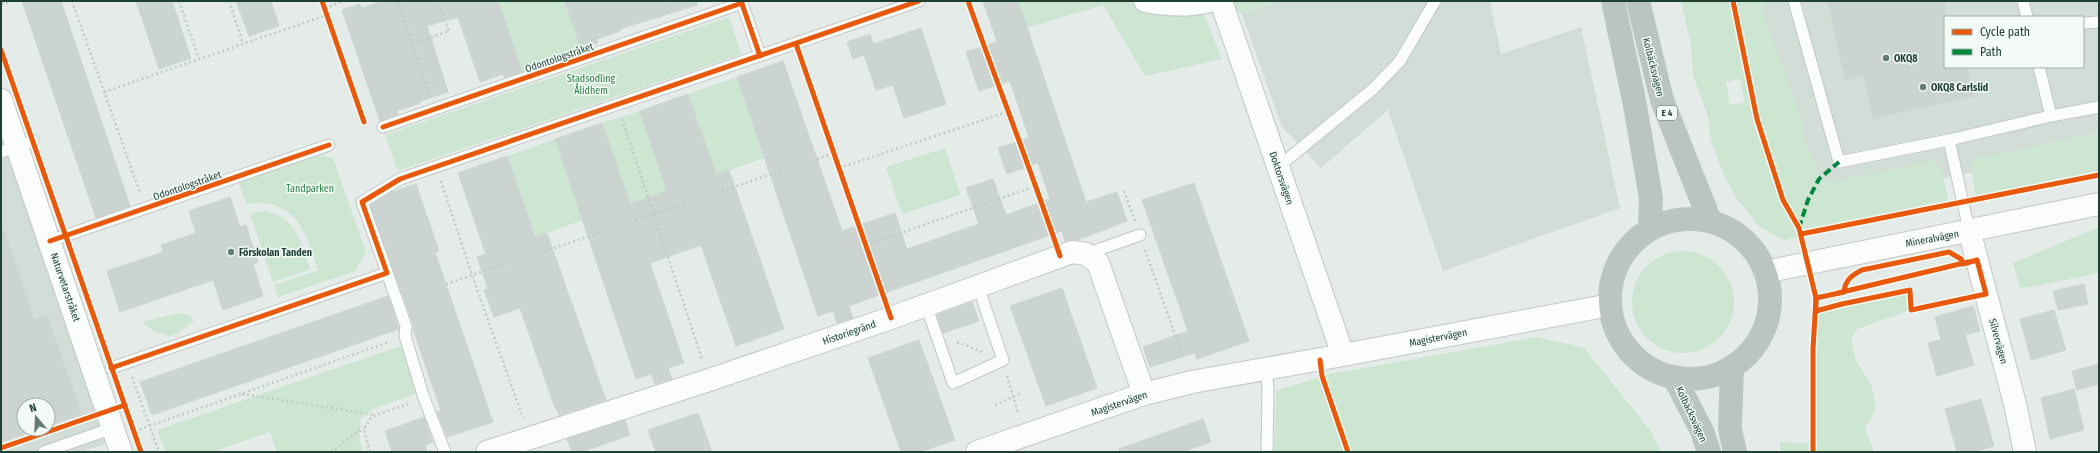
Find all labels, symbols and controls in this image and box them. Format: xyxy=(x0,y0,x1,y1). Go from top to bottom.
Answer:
legend xyxy=(1944,16,2084,68)
text: Cycle path xyxy=(1980,25,2030,39)
street label: Kolbäcksvägen xyxy=(1640,37,1666,98)
street label: Odontologstråket xyxy=(523,39,596,75)
text: Path xyxy=(1980,45,2002,59)
marker: OKQ8 xyxy=(1881,53,1891,63)
place label: OKQ8 xyxy=(1894,53,1918,65)
park label: Stadsodling Ålidhem xyxy=(567,73,616,97)
marker: OKQ8 Carlslid xyxy=(1918,82,1928,92)
place label: OKQ8 Carlslid xyxy=(1931,82,1988,94)
road number: E 4 xyxy=(1657,106,1677,120)
street label: Doktorsvägen xyxy=(1266,150,1296,206)
street label: Odontologstråket xyxy=(151,167,224,203)
park label: Tandparken xyxy=(286,183,334,195)
street label: Mineralvägen xyxy=(1904,228,1960,250)
marker: Förskolan Tanden xyxy=(226,247,236,257)
place label: Förskolan Tanden xyxy=(239,247,312,259)
street label: Naturvetarstråket xyxy=(48,251,84,324)
street label: Silvervägen xyxy=(1986,317,2010,365)
street label: Historiegränd xyxy=(821,318,878,348)
street label: Magistervägen xyxy=(1408,326,1468,349)
street label: Kolbäcksvägen xyxy=(1673,385,1709,444)
street label: Magistervägen xyxy=(1090,389,1149,419)
north arrow xyxy=(16,397,56,437)
text: N xyxy=(28,401,38,415)

